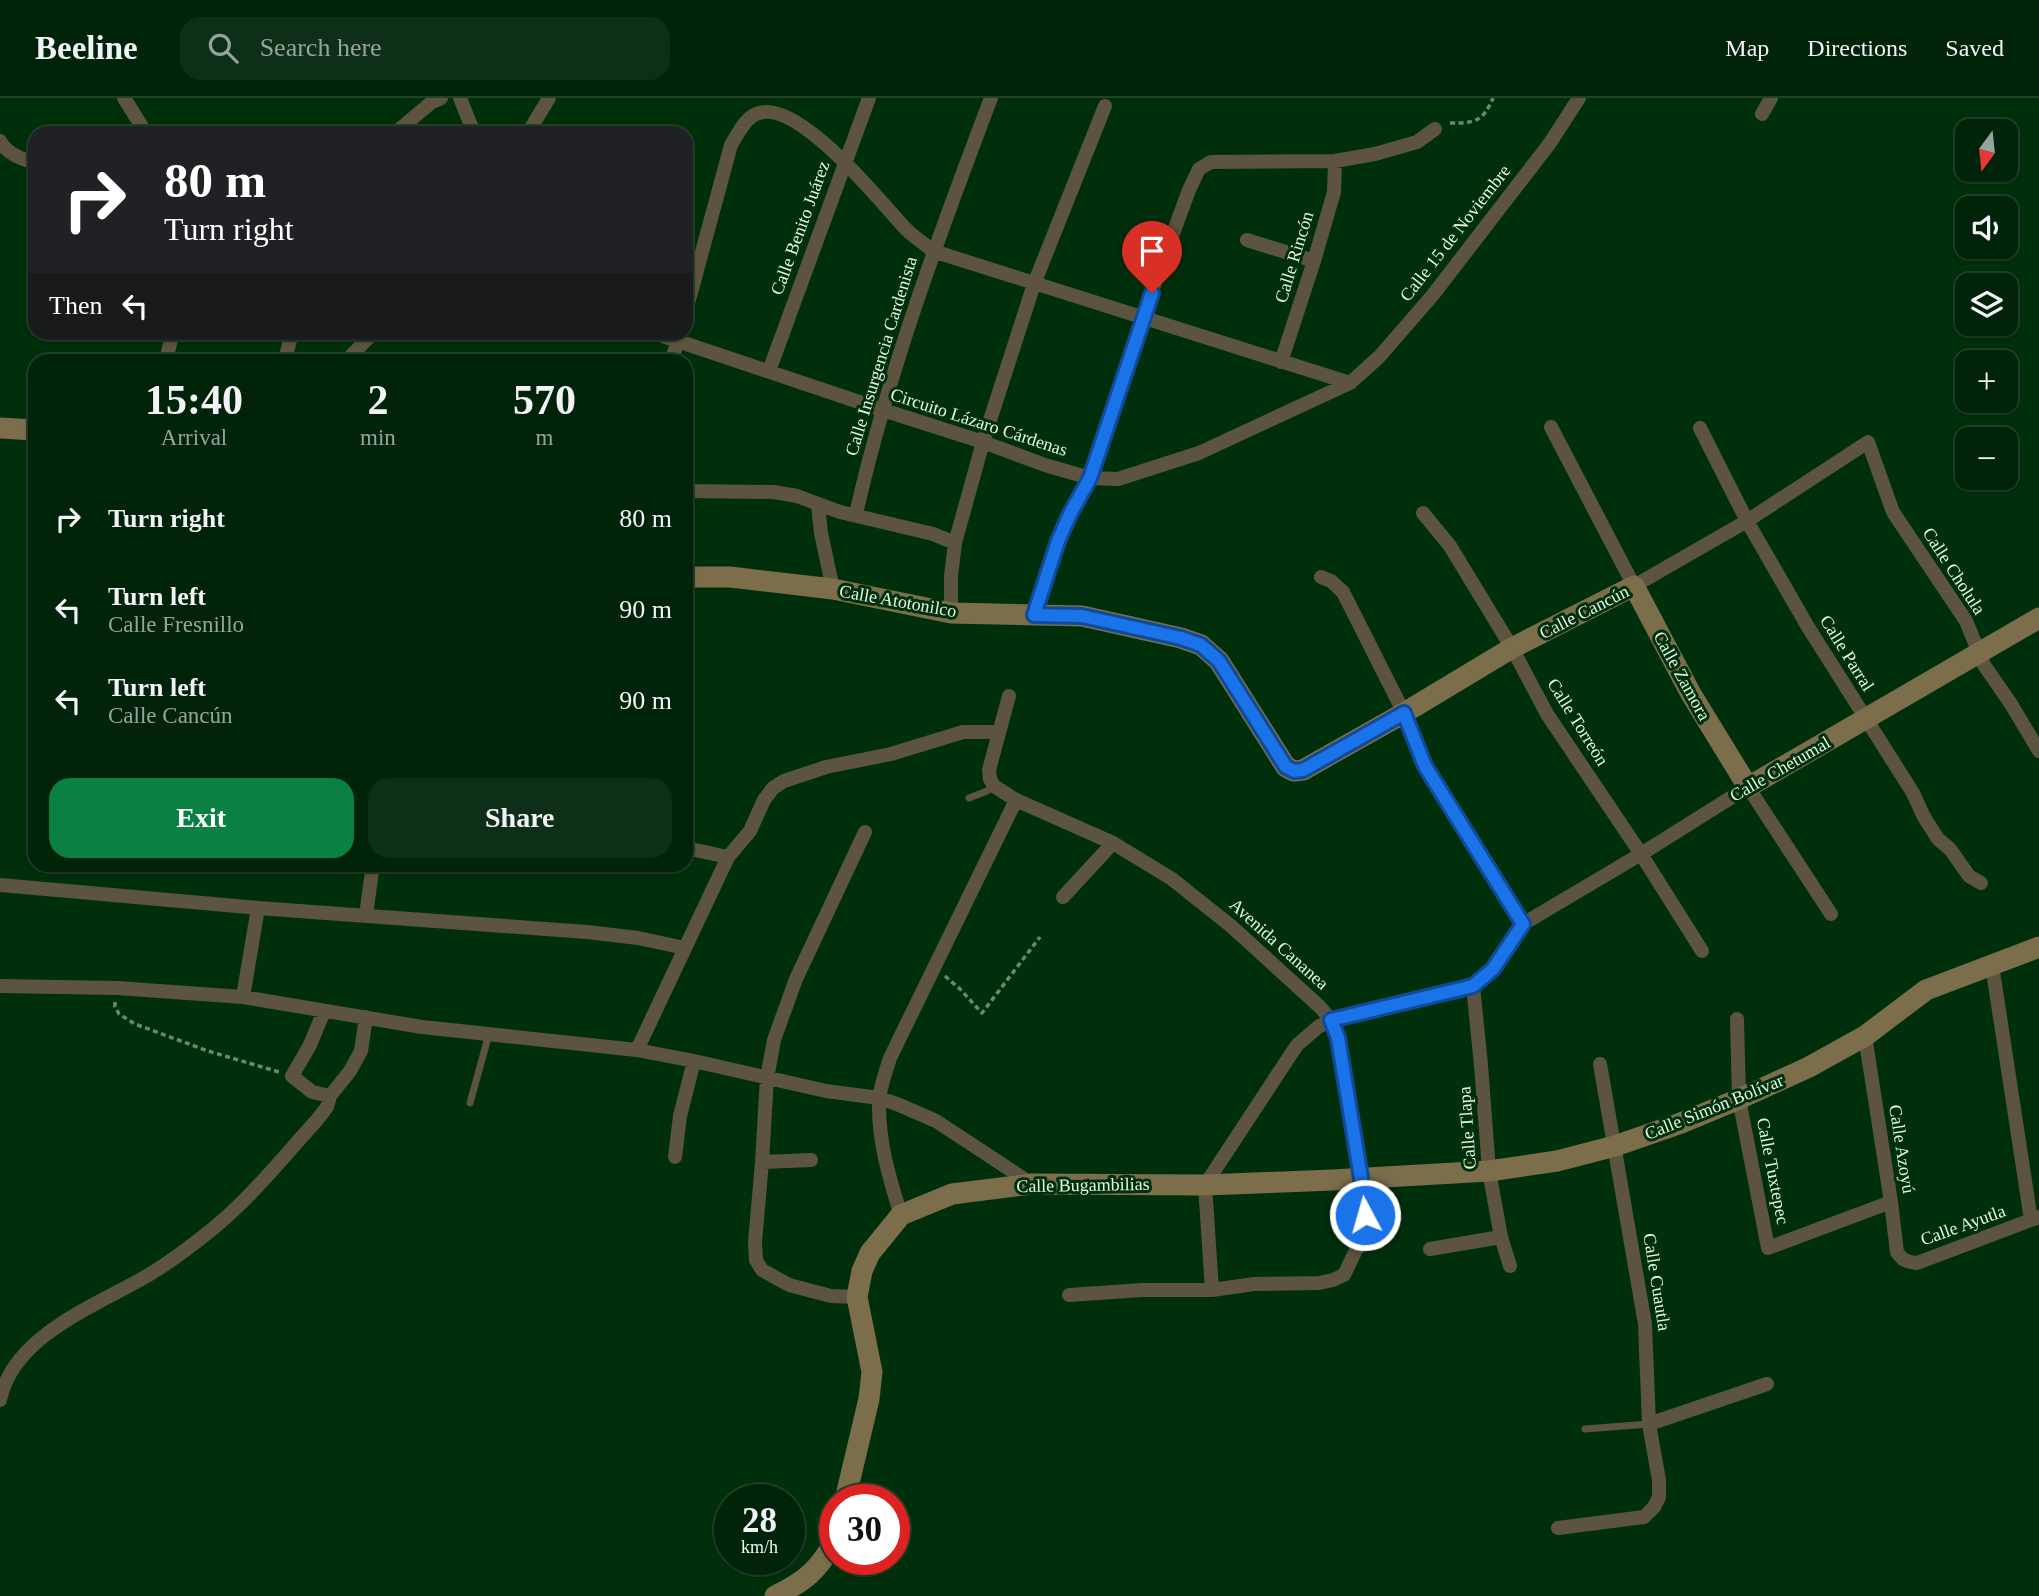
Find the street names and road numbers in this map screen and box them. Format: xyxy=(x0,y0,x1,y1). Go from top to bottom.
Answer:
street label: Calle Benito Juárez xyxy=(766,158,834,298)
street label: Calle 15 de Noviembre xyxy=(1396,161,1514,305)
street label: Calle Rincón xyxy=(1271,209,1317,305)
street label: Calle Insurgencia Cardenista xyxy=(841,254,921,458)
street label: Circuito Lázaro Cárdenas xyxy=(888,384,1070,460)
street label: Calle Cholula xyxy=(1919,524,1989,618)
street label: Calle Atotonilco xyxy=(838,581,958,621)
street label: Calle Cancún xyxy=(1536,581,1632,643)
street label: Calle Parral xyxy=(1816,611,1878,695)
street label: Calle Zamora xyxy=(1649,628,1715,724)
street label: Calle Torreón xyxy=(1543,675,1613,769)
street label: Calle Chetumal xyxy=(1726,732,1834,806)
street label: Avenida Cananea xyxy=(1225,894,1333,994)
street label: Calle Simón Bolívar xyxy=(1642,1070,1786,1144)
street label: Calle Tlapa xyxy=(1454,1086,1480,1170)
street label: Calle Azoyú xyxy=(1885,1103,1919,1195)
street label: Calle Tuxtepec xyxy=(1753,1116,1793,1226)
street label: Calle Bugambilias xyxy=(1016,1174,1150,1196)
street label: Calle Ayutla xyxy=(1918,1200,2008,1250)
street label: Calle Cuautla xyxy=(1639,1232,1675,1332)

